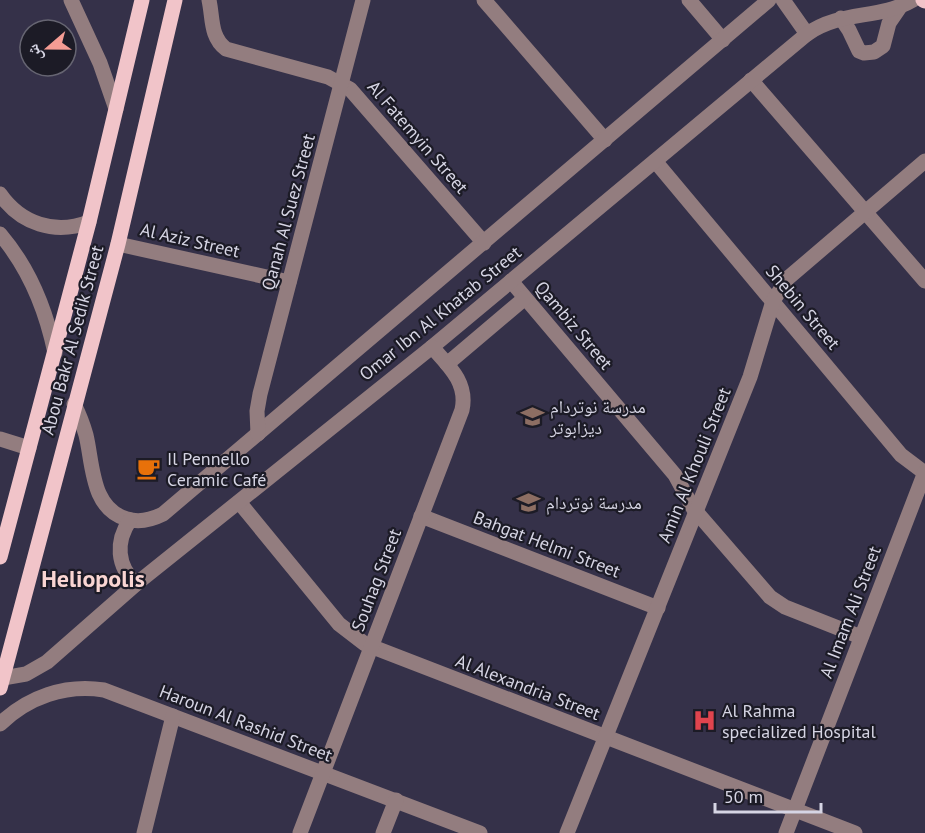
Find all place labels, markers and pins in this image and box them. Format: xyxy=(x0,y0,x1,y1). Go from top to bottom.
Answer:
place label: مدرسة نوتردام ديزابوتر xyxy=(549,395,646,439)
school or university icon: مدرسة نوتردام ديزابوتر xyxy=(519,403,545,429)
place label: Il Pennello Ceramic Café xyxy=(167,447,266,491)
cafe icon: Il Pennello Ceramic Café xyxy=(136,455,162,481)
school or university icon: مدرسة نوتردام xyxy=(515,489,541,515)
place label: مدرسة نوتردام xyxy=(546,491,642,515)
place label: Al Rahma specialized Hospital xyxy=(722,699,877,743)
hospital icon: Al Rahma specialized Hospital xyxy=(691,707,717,733)

